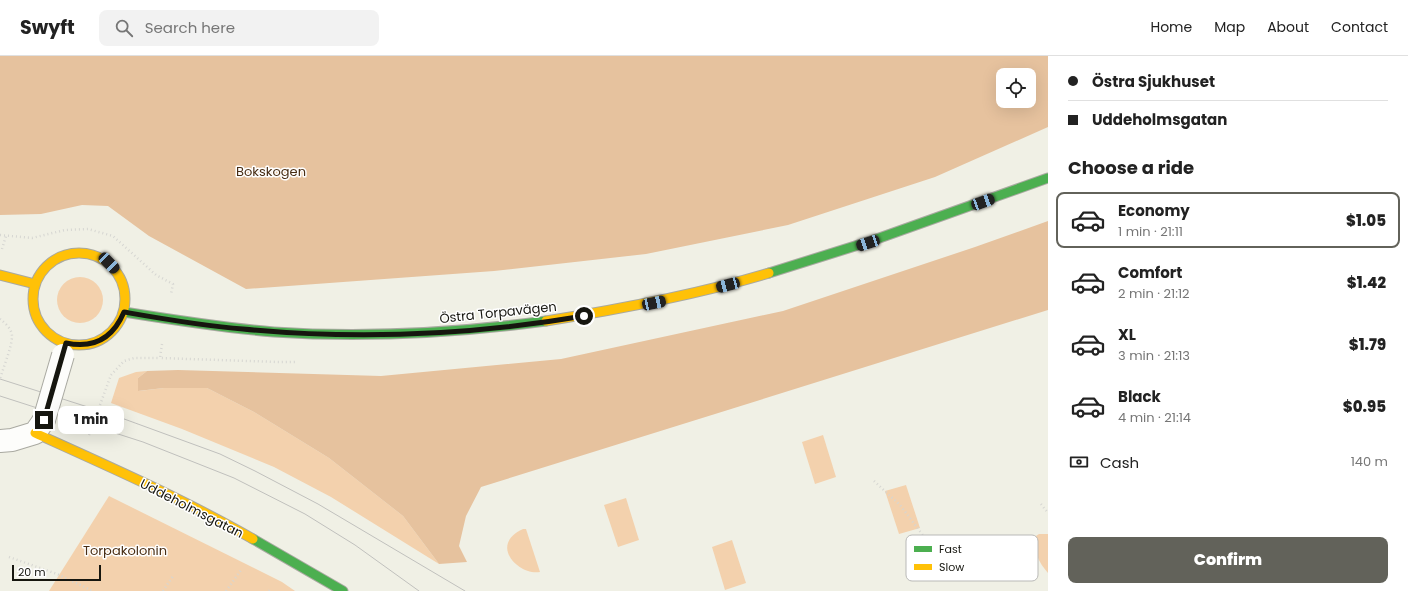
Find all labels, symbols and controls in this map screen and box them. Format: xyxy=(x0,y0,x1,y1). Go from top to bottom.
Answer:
search box xyxy=(99,10,379,46)
text: Swyft xyxy=(20,14,75,41)
icon: search xyxy=(113,17,135,39)
text: Search here xyxy=(145,17,235,38)
text: Home xyxy=(1150,17,1192,37)
text: Map xyxy=(1214,17,1245,37)
text: About xyxy=(1267,17,1309,37)
text: Contact xyxy=(1331,17,1388,37)
map controls xyxy=(996,68,1036,108)
button: locate xyxy=(996,68,1036,108)
text: Östra Sjukhuset xyxy=(1092,71,1215,92)
text: Uddeholmsgatan xyxy=(1092,109,1227,130)
text: Choose a ride xyxy=(1068,155,1194,180)
park label: Bokskogen xyxy=(236,162,306,181)
car xyxy=(970,192,996,212)
text: Economy xyxy=(1118,200,1190,221)
icon: car xyxy=(1070,202,1106,238)
text: $1.05 xyxy=(1346,210,1386,231)
text: 1 min · 21:11 xyxy=(1118,222,1183,241)
car xyxy=(855,234,881,252)
car xyxy=(96,250,122,276)
text: Comfort xyxy=(1118,262,1182,283)
icon: car xyxy=(1070,264,1106,300)
text: $1.42 xyxy=(1347,272,1386,293)
car xyxy=(715,276,741,294)
text: 2 min · 21:12 xyxy=(1118,284,1190,303)
car xyxy=(641,295,667,311)
street label: Östra Torpavägen xyxy=(438,297,558,328)
route start xyxy=(575,307,593,325)
text: XL xyxy=(1118,324,1136,345)
icon: car xyxy=(1070,326,1106,362)
text: $1.79 xyxy=(1349,334,1386,355)
text: 3 min · 21:13 xyxy=(1118,346,1190,365)
text: Black xyxy=(1118,386,1161,407)
icon: car xyxy=(1070,388,1106,424)
text: $0.95 xyxy=(1343,396,1386,417)
callout: 1 min xyxy=(58,406,124,434)
text: 4 min · 21:14 xyxy=(1118,408,1191,427)
text: 1 min xyxy=(74,410,108,429)
route end xyxy=(35,411,53,429)
icon: cash xyxy=(1068,451,1090,473)
text: Cash xyxy=(1100,452,1139,473)
text: 140 m xyxy=(1351,452,1388,471)
street label: Uddeholmsgatan xyxy=(137,474,247,543)
legend xyxy=(906,535,1038,581)
button: Confirm xyxy=(1068,537,1388,583)
park label: Torpakolonin xyxy=(83,541,167,560)
text: Fast xyxy=(939,541,962,557)
text: Slow xyxy=(939,559,964,575)
scale bar xyxy=(12,563,101,582)
text: 20 m xyxy=(18,564,46,580)

